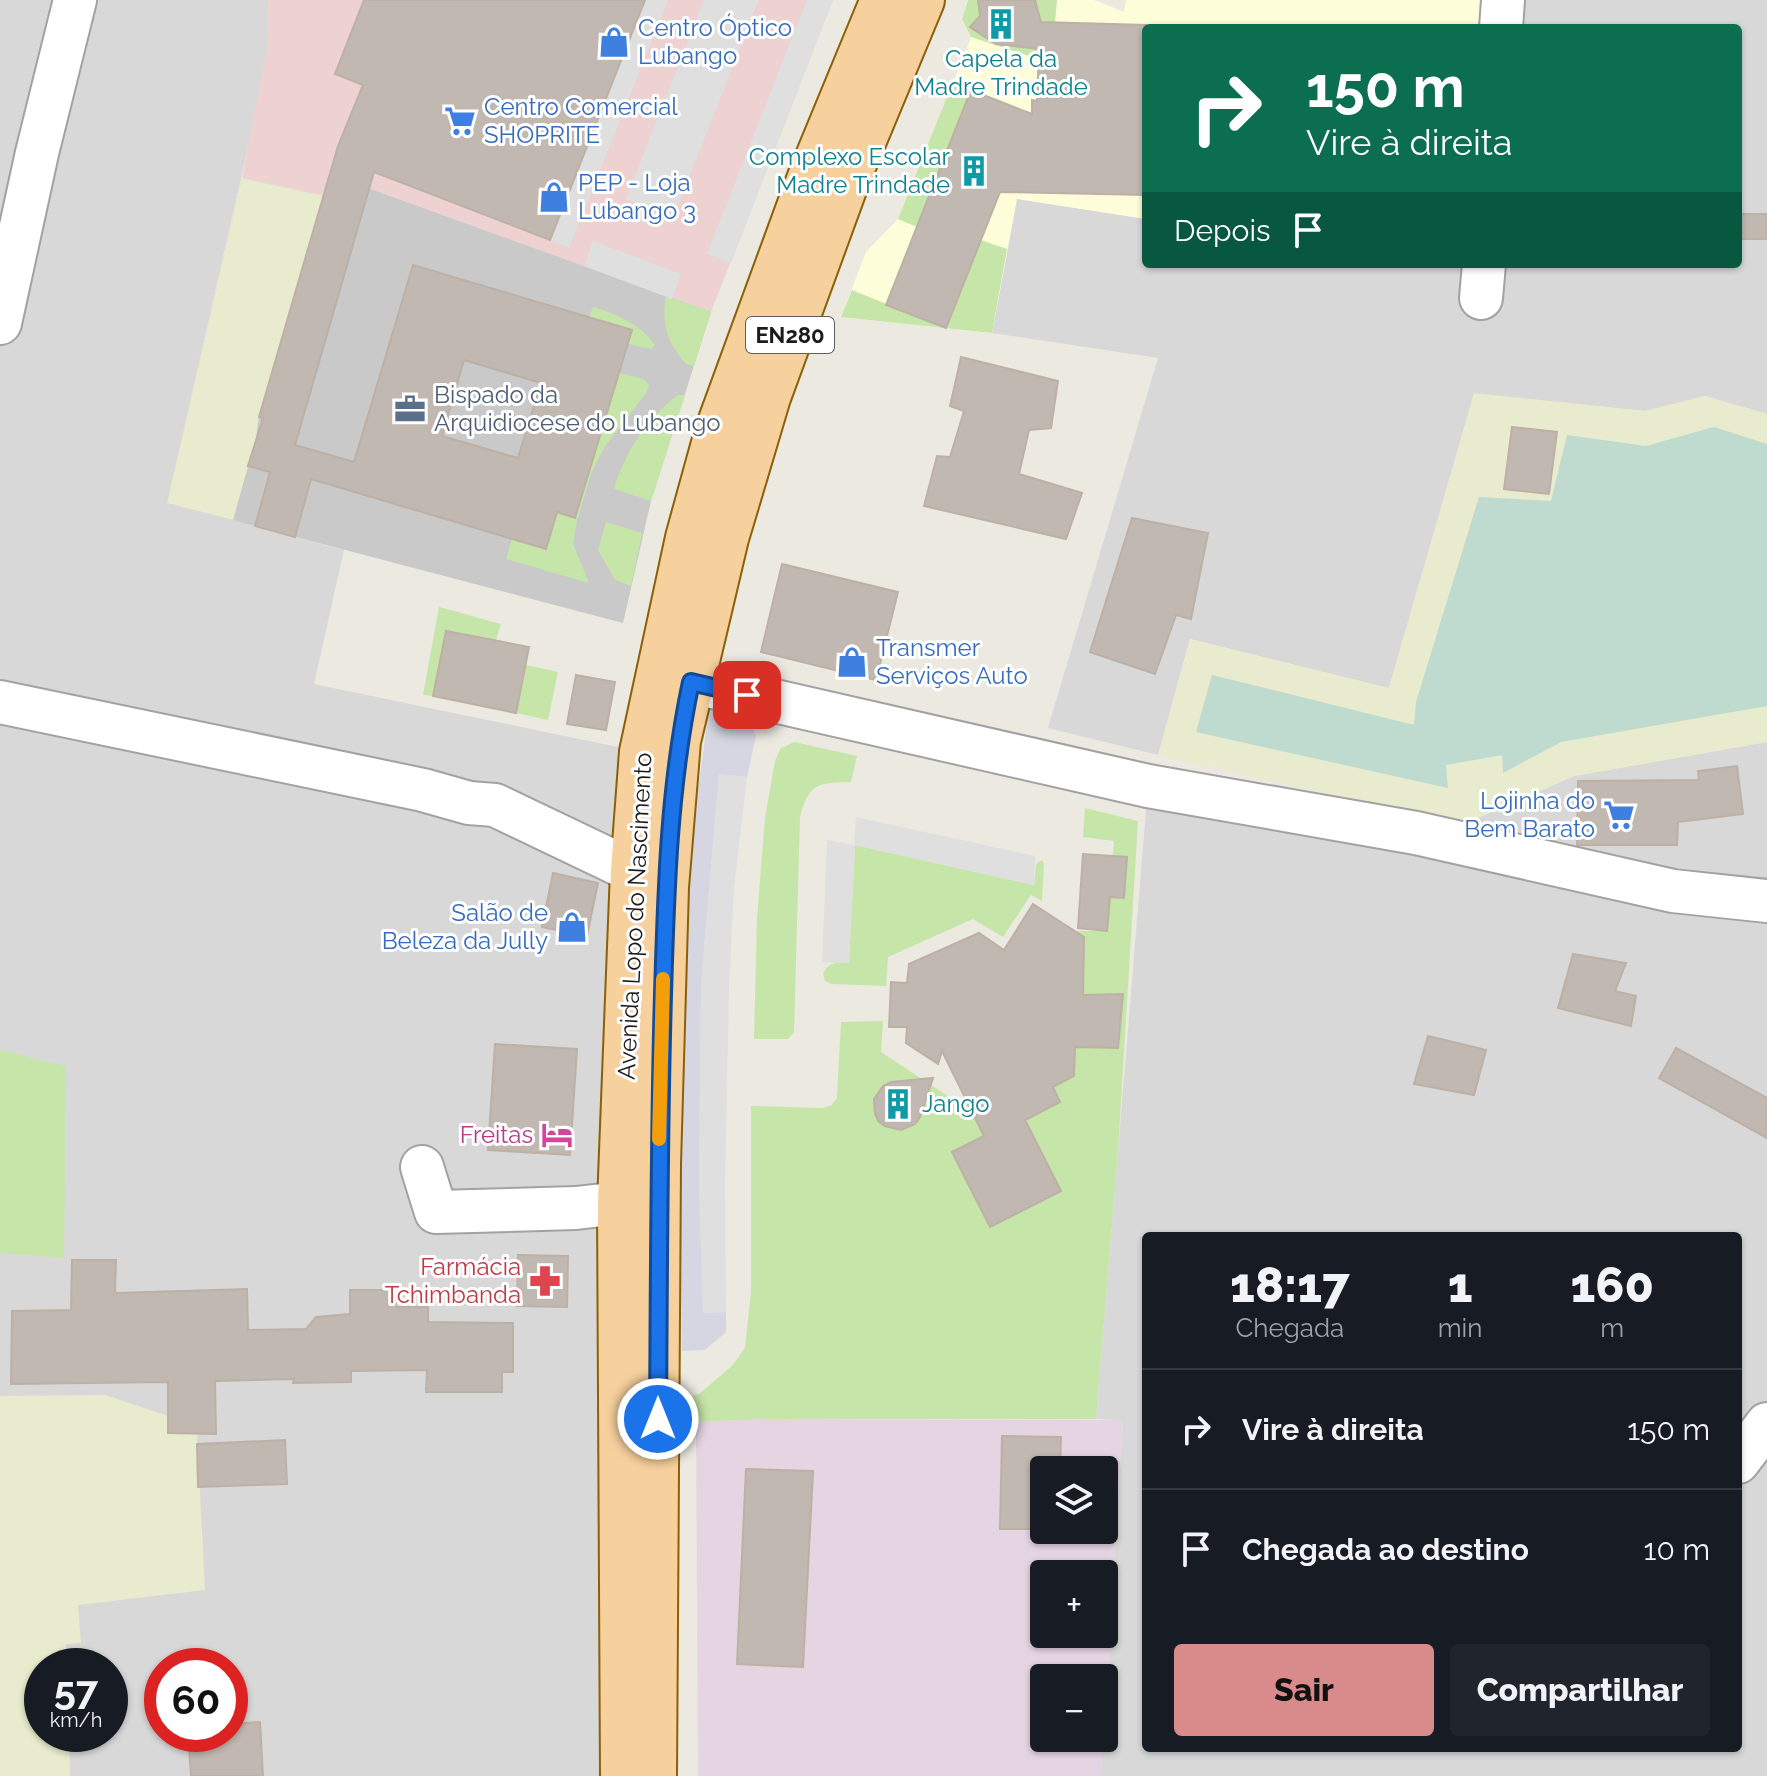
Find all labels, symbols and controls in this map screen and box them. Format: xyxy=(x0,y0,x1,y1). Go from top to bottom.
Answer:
building icon: Capela da Madre Trindade xyxy=(984,7,1018,41)
place label: Centro Óptico Lubango xyxy=(638,13,792,70)
shop icon: Centro Óptico Lubango xyxy=(597,25,631,59)
place label: Capela da Madre Trindade xyxy=(914,44,1088,101)
text: 150 m xyxy=(1306,54,1465,120)
icon: right xyxy=(1174,56,1278,160)
place label: Centro Comercial SHOPRITE xyxy=(484,92,678,149)
supermarket icon: Centro Comercial SHOPRITE xyxy=(443,104,477,138)
text: Vire à direita xyxy=(1306,121,1512,163)
place label: Complexo Escolar Madre Trindade xyxy=(749,142,951,199)
building icon: Complexo Escolar Madre Trindade xyxy=(957,154,991,188)
place label: PEP - Loja Lubango 3 xyxy=(578,168,696,225)
shop icon: PEP - Loja Lubango 3 xyxy=(537,180,571,214)
icon: arrive xyxy=(1286,208,1330,252)
text: Depois xyxy=(1174,213,1270,248)
road number: EN280 xyxy=(746,317,834,353)
place label: Bispado da Arquidiocese do Lubango xyxy=(434,380,721,437)
office icon: Bispado da Arquidiocese do Lubango xyxy=(393,392,427,426)
place label: Transmer Serviços Auto xyxy=(876,633,1028,690)
shop icon: Transmer Serviços Auto xyxy=(835,645,869,679)
pin xyxy=(713,661,781,729)
icon: arrive xyxy=(725,673,769,717)
street label: Avenida Lopo do Nascimento xyxy=(611,752,658,1080)
place label: Lojinha do Bem Barato xyxy=(1464,786,1595,843)
supermarket icon: Lojinha do Bem Barato xyxy=(1602,798,1636,832)
place label: Salão de Beleza da Jully xyxy=(382,898,548,955)
shop icon: Salão de Beleza da Jully xyxy=(555,910,589,944)
building icon: Jango xyxy=(881,1087,915,1121)
place label: Jango xyxy=(922,1089,990,1118)
hotel icon: Freitas xyxy=(540,1118,574,1152)
place label: Freitas xyxy=(460,1120,533,1149)
place label: Farmácia Tchimbanda xyxy=(385,1252,521,1309)
text: 18:17 xyxy=(1230,1257,1350,1313)
text: 1 xyxy=(1448,1257,1473,1313)
text: 160 xyxy=(1570,1257,1654,1313)
pharmacy icon: Farmácia Tchimbanda xyxy=(528,1264,562,1298)
text: Chegada xyxy=(1235,1313,1344,1343)
text: min xyxy=(1438,1313,1482,1343)
text: m xyxy=(1600,1313,1624,1343)
position arrow xyxy=(616,1377,700,1461)
icon: right xyxy=(1174,1407,1218,1451)
text: Vire à direita xyxy=(1242,1412,1424,1447)
text: 150 m xyxy=(1627,1412,1710,1447)
map controls xyxy=(1030,1456,1118,1752)
button: layers xyxy=(1030,1456,1118,1544)
icon: arrive xyxy=(1174,1527,1218,1571)
text: Chegada ao destino xyxy=(1242,1532,1529,1567)
text: 10 m xyxy=(1644,1532,1710,1567)
button: + xyxy=(1030,1560,1118,1648)
button: Sair xyxy=(1174,1644,1434,1736)
button: Compartilhar xyxy=(1450,1644,1710,1736)
speed limit sign: 60 xyxy=(144,1648,248,1752)
button: − xyxy=(1030,1664,1118,1752)
text: 57 xyxy=(54,1666,98,1713)
text: km/h xyxy=(50,1708,102,1732)

